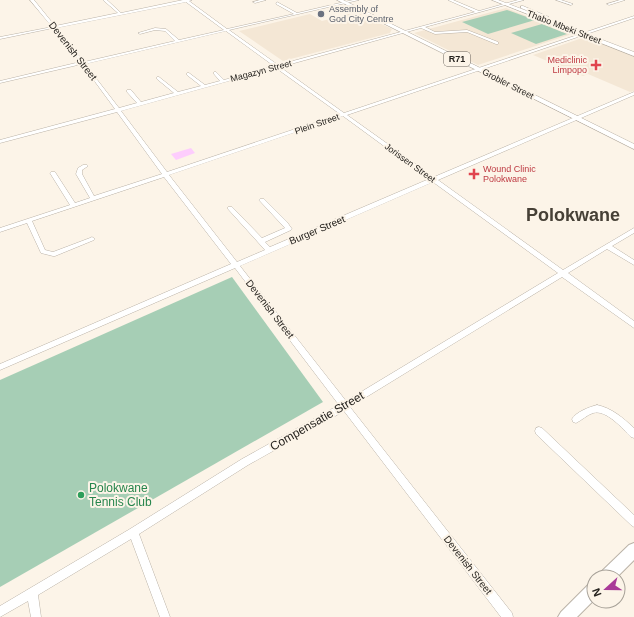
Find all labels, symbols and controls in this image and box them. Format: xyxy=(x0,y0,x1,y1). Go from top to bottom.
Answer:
place label: Assembly of God City Centre xyxy=(329,4,394,24)
street label: Thabo Mbeki Street xyxy=(526,8,603,46)
marker: Assembly of God City Centre xyxy=(316,9,326,19)
street label: Devenish Street xyxy=(47,20,99,83)
road number: R71 xyxy=(444,52,470,66)
place label: Mediclinic Limpopo xyxy=(547,55,587,75)
street label: Magazyn Street xyxy=(229,58,293,84)
marker: Mediclinic Limpopo xyxy=(590,59,602,71)
street label: Grobler Street xyxy=(481,67,536,102)
street label: Plein Street xyxy=(293,112,341,136)
street label: Jorissen Street xyxy=(383,141,438,185)
place label: Wound Clinic Polokwane xyxy=(483,164,536,184)
marker: Wound Clinic Polokwane xyxy=(468,168,480,180)
district label: Polokwane xyxy=(526,205,620,225)
street label: Burger Street xyxy=(287,213,347,247)
street label: Devenish Street xyxy=(244,278,296,341)
street label: Compensatie Street xyxy=(268,388,367,454)
place label: Polokwane Tennis Club xyxy=(89,481,152,509)
marker: Polokwane Tennis Club xyxy=(76,490,86,500)
street label: Devenish Street xyxy=(442,534,494,597)
north arrow xyxy=(586,569,626,609)
text: N xyxy=(590,587,604,598)

